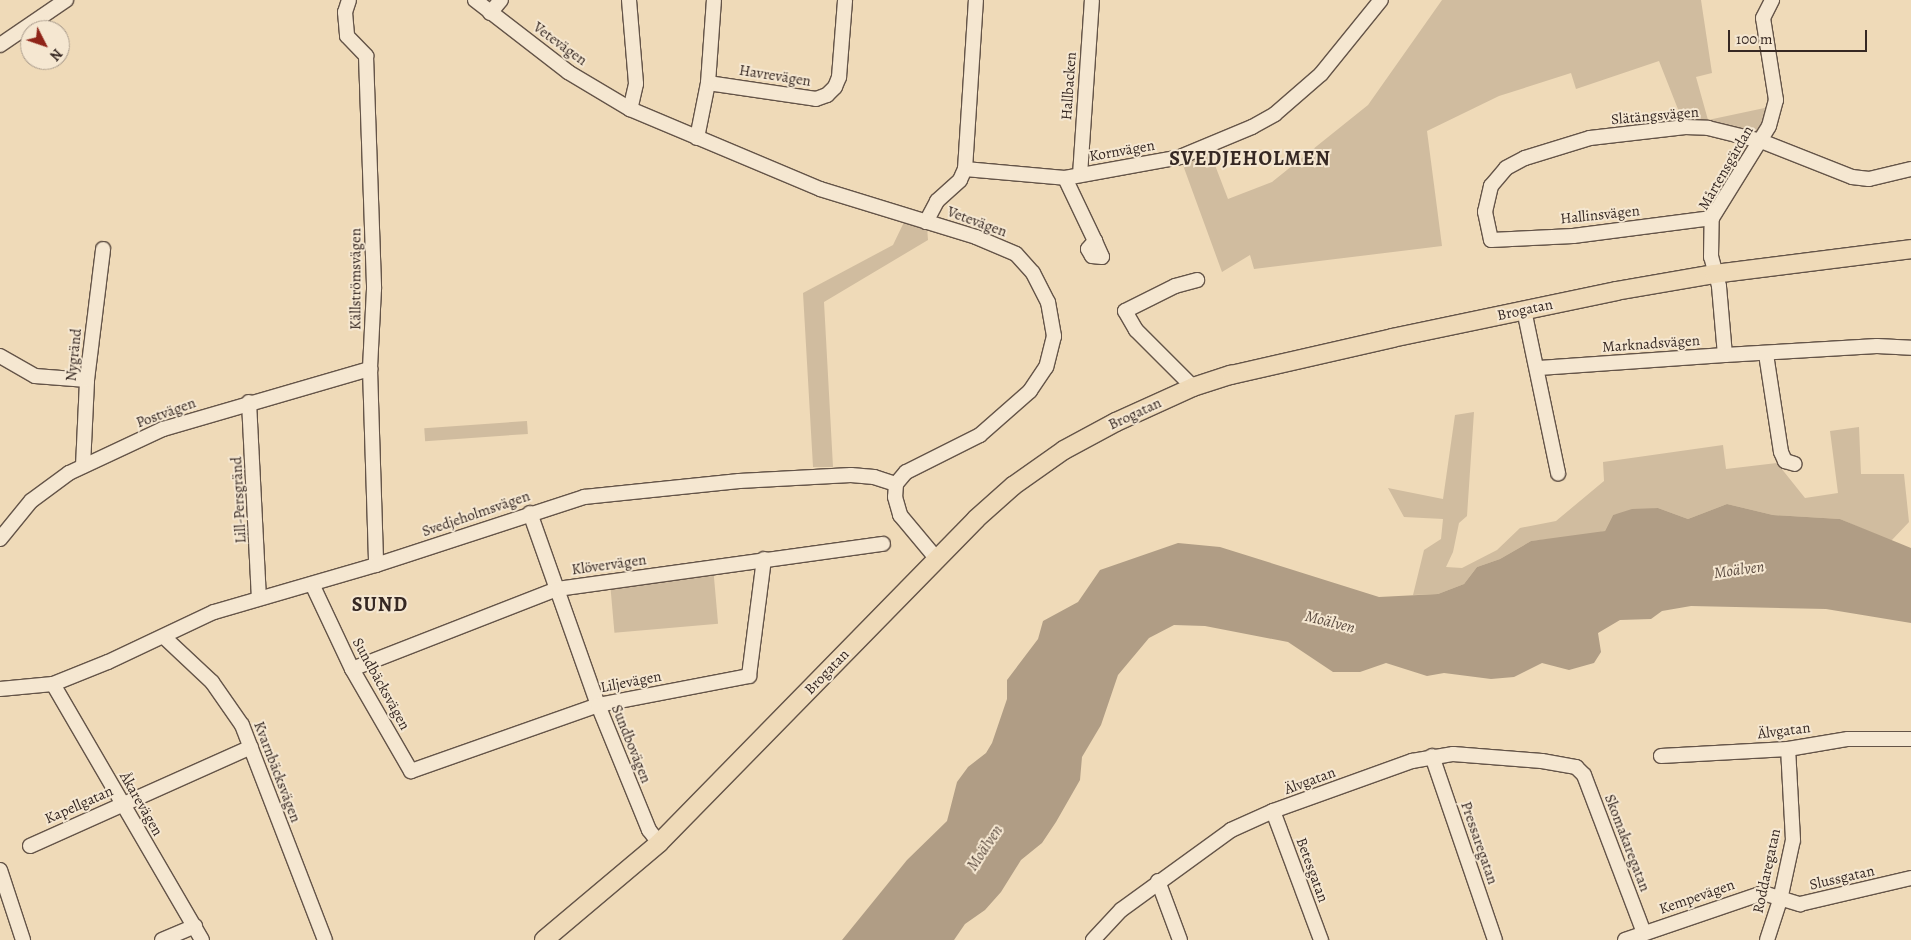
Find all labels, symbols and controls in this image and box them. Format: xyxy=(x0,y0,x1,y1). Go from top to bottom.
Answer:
street label: Vetevägen xyxy=(530,18,590,70)
north arrow xyxy=(20,20,70,70)
scale bar xyxy=(1731,20,1870,52)
text: 100 m xyxy=(1736,29,1773,49)
text: N xyxy=(45,44,66,65)
street label: Hallbacken xyxy=(1058,51,1080,121)
street label: Havrevägen xyxy=(738,61,812,91)
street label: Slätängsvägen xyxy=(1610,103,1700,129)
street label: Mårtensgärdan xyxy=(1695,123,1757,213)
street label: Kornvägen xyxy=(1088,136,1156,166)
district label: SVEDJEHOLMEN xyxy=(1168,146,1332,170)
street label: Hallinsvägen xyxy=(1559,202,1641,228)
street label: Vetevägen xyxy=(945,203,1009,241)
street label: Källströmsvägen xyxy=(347,228,365,330)
street label: Brogatan xyxy=(1496,295,1554,325)
street label: Nygränd xyxy=(62,328,86,382)
street label: Marknadsvägen xyxy=(1602,332,1700,356)
street label: Postvägen xyxy=(134,394,198,432)
street label: Brogatan xyxy=(1106,394,1164,434)
street label: Lill-Persgränd xyxy=(228,456,250,544)
street label: Svedjeholmsvägen xyxy=(420,487,532,541)
street label: Klövervägen xyxy=(570,551,648,579)
water label: Moälven xyxy=(1713,557,1765,583)
district label: SUND xyxy=(351,592,409,616)
water label: Moälven xyxy=(1303,607,1357,637)
street label: Sundbäcksvägen xyxy=(348,635,414,733)
street label: Brogatan xyxy=(801,645,853,699)
street label: Liljevägen xyxy=(599,667,663,697)
street label: Sundbovägen xyxy=(607,702,655,786)
street label: Kvarnbäcksvägen xyxy=(249,719,305,825)
street label: Älvgatan xyxy=(1757,719,1811,743)
street label: Älvgatan xyxy=(1282,763,1338,799)
street label: Åkarevägen xyxy=(116,769,166,839)
street label: Kapellgatan xyxy=(42,782,116,828)
street label: Skomakaregatan xyxy=(1600,792,1654,894)
street label: Pressaregatan xyxy=(1456,799,1502,887)
water label: Moälven xyxy=(963,822,1007,874)
street label: Roddaregatan xyxy=(1749,827,1785,915)
street label: Betesgatan xyxy=(1292,835,1332,905)
street label: Slussgatan xyxy=(1808,862,1876,894)
street label: Kempevägen xyxy=(1657,876,1737,918)

